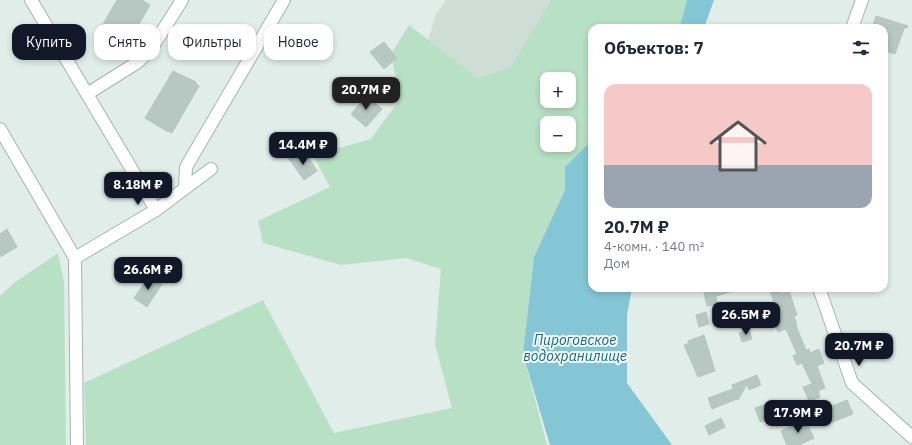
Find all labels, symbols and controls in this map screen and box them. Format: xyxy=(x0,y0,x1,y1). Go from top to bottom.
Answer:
chip: Купить xyxy=(12,24,86,60)
chip: Снять xyxy=(94,24,160,60)
chip: Фильтры xyxy=(168,24,256,60)
chip: Новое xyxy=(264,24,333,60)
text: Объектов: 7 xyxy=(604,37,704,59)
icon: filters xyxy=(850,37,872,59)
map controls xyxy=(540,72,576,152)
button: + xyxy=(540,72,576,108)
pin: 20.7M ₽ xyxy=(329,77,403,111)
text: 20.7M ₽ xyxy=(341,81,391,98)
icon: home xyxy=(702,110,774,182)
button: − xyxy=(540,116,576,152)
pin: 14.4M ₽ xyxy=(266,132,340,166)
text: 14.4M ₽ xyxy=(278,136,328,153)
pin: 8.18M ₽ xyxy=(101,172,175,206)
text: 8.18M ₽ xyxy=(113,176,163,193)
text: 20.7M ₽ xyxy=(604,216,669,238)
text: 4-комн. · 140 m² xyxy=(604,238,704,255)
text: Дом xyxy=(604,255,630,272)
pin: 26.6M ₽ xyxy=(111,257,185,291)
text: 26.6M ₽ xyxy=(123,261,173,278)
pin: 26.5M ₽ xyxy=(709,302,783,336)
text: 26.5M ₽ xyxy=(721,306,771,323)
water label: Пироговское водохранилище xyxy=(523,331,627,365)
pin: 20.7M ₽ xyxy=(822,333,896,367)
text: 20.7M ₽ xyxy=(834,337,884,354)
pin: 17.9M ₽ xyxy=(761,400,835,434)
text: 17.9M ₽ xyxy=(773,404,823,421)

